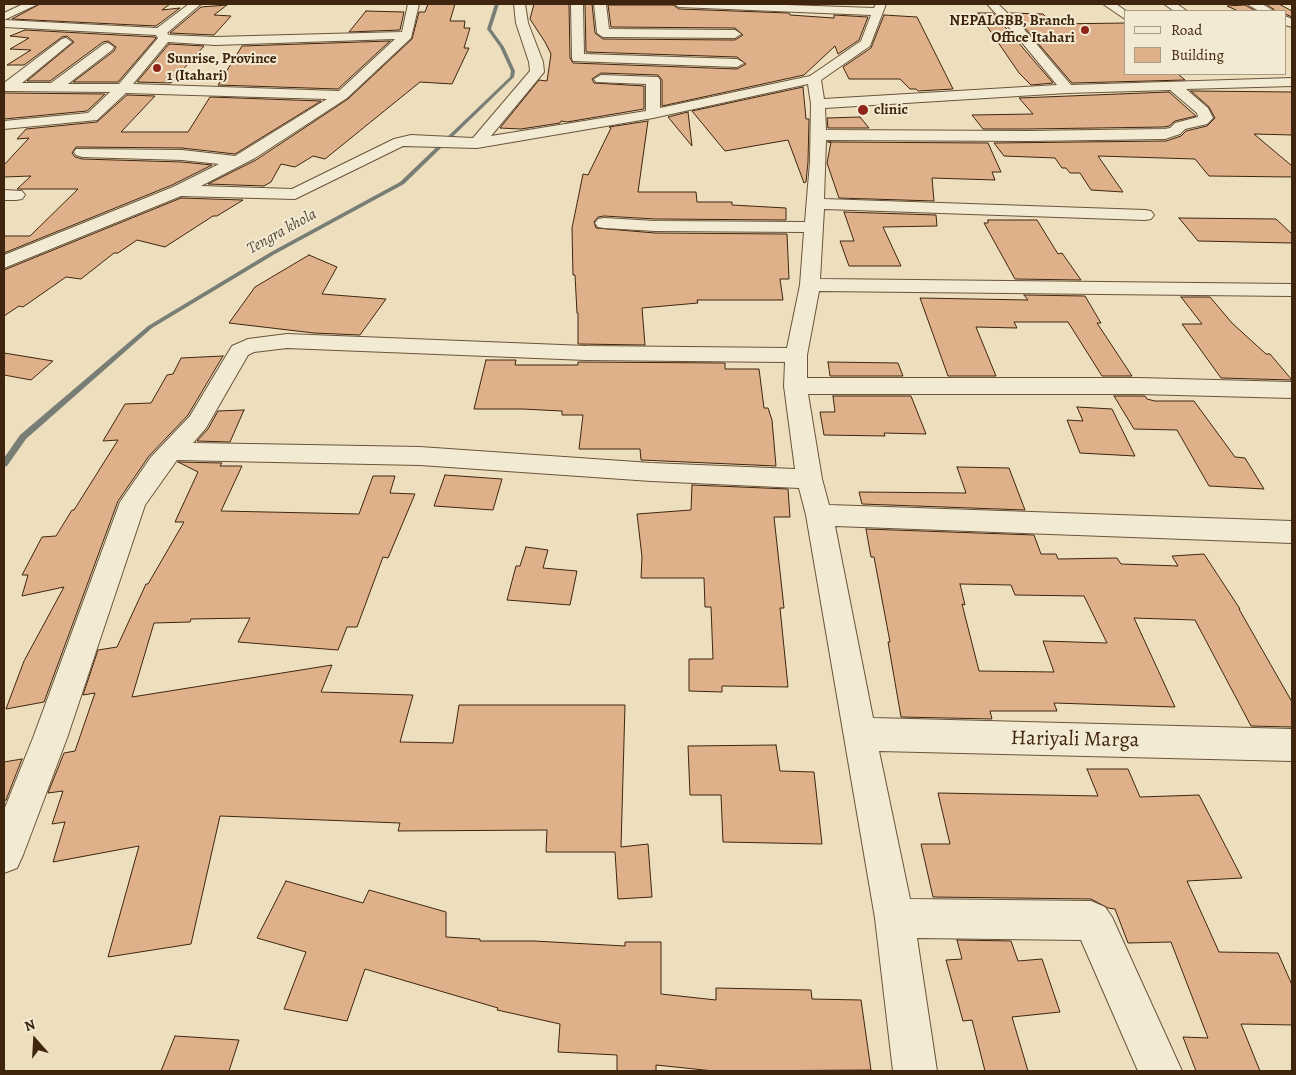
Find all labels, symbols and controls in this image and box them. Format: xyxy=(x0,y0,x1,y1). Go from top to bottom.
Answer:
legend xyxy=(1124,10,1286,75)
place label: NEPALGBB, Branch Office Itahari xyxy=(949,12,1075,47)
text: Road xyxy=(1171,20,1202,40)
marker: NEPALGBB, Branch Office Itahari xyxy=(1079,24,1091,36)
text: Building xyxy=(1171,45,1224,65)
place label: Sunrise, Province 1 (Itahari) xyxy=(167,50,277,85)
marker: Sunrise, Province 1 (Itahari) xyxy=(151,62,163,74)
place label: clinic xyxy=(874,101,908,119)
marker: clinic xyxy=(856,103,870,117)
water label: Tengra khola xyxy=(244,205,320,259)
street label: Hariyali Marga xyxy=(1010,726,1140,754)
north arrow xyxy=(10,1015,60,1065)
text: N xyxy=(22,1015,38,1036)

